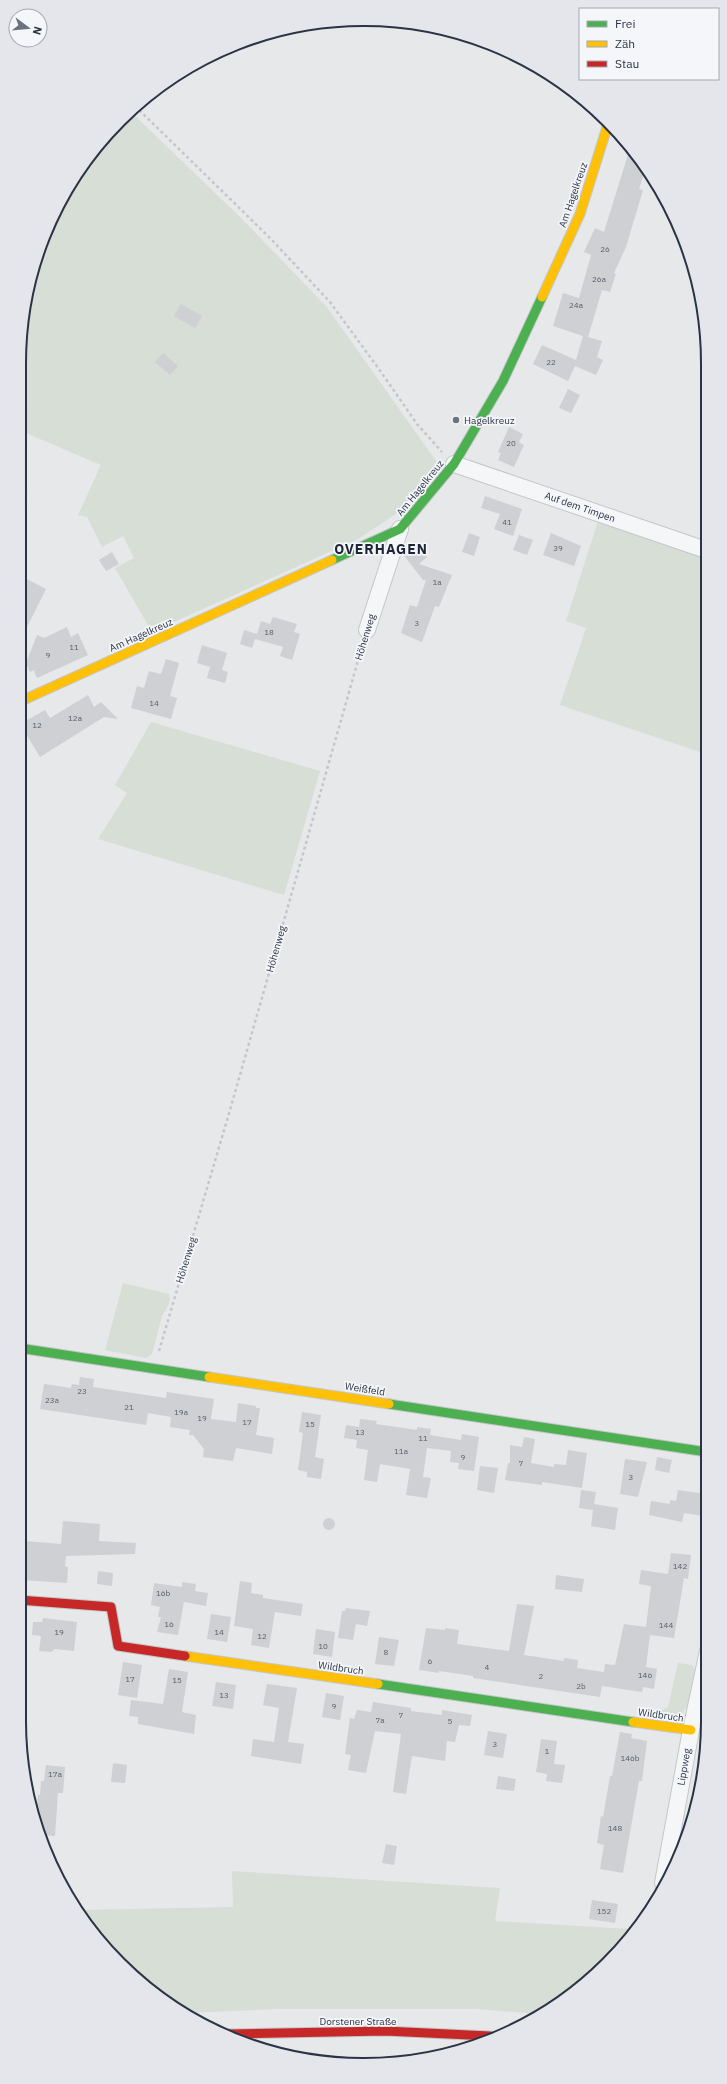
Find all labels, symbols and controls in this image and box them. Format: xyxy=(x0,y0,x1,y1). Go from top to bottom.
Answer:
north arrow xyxy=(8,8,48,48)
legend xyxy=(579,8,719,80)
text: Frei xyxy=(615,16,635,31)
text: N xyxy=(30,25,45,37)
text: Zäh xyxy=(615,36,635,51)
text: Stau xyxy=(615,56,639,71)
street label: Am Hagelkreuz xyxy=(556,160,590,229)
house number: 26 xyxy=(600,244,610,254)
house number: 26a xyxy=(592,274,607,284)
house number: 24a xyxy=(569,300,584,310)
house number: 22 xyxy=(546,357,556,367)
place label: Hagelkreuz xyxy=(464,414,515,427)
marker: Hagelkreuz xyxy=(451,415,461,425)
house number: 20 xyxy=(506,438,516,448)
street label: Am Hagelkreuz xyxy=(394,457,447,519)
street label: Auf dem Timpen xyxy=(543,489,617,525)
house number: 41 xyxy=(502,517,512,527)
district label: OVERHAGEN xyxy=(334,540,428,558)
house number: 39 xyxy=(553,543,563,553)
house number: 1a xyxy=(432,577,442,587)
street label: Höhenweg xyxy=(352,612,378,662)
street label: Am Hagelkreuz xyxy=(107,615,175,655)
house number: 3 xyxy=(415,618,420,628)
house number: 18 xyxy=(264,627,274,637)
house number: 11 xyxy=(69,642,79,652)
house number: 9 xyxy=(46,650,51,660)
house number: 14 xyxy=(149,698,159,708)
house number: 12a xyxy=(68,713,83,723)
house number: 12 xyxy=(32,720,42,730)
street label: Höhenweg xyxy=(263,924,289,974)
street label: Höhenweg xyxy=(173,1235,199,1285)
street label: Weißfeld xyxy=(344,1379,386,1399)
house number: 23 xyxy=(77,1386,87,1396)
house number: 23a xyxy=(45,1395,60,1405)
house number: 21 xyxy=(124,1402,134,1412)
house number: 19a xyxy=(174,1407,189,1417)
house number: 19 xyxy=(197,1413,207,1423)
house number: 17 xyxy=(242,1417,252,1427)
house number: 15 xyxy=(305,1419,315,1429)
house number: 13 xyxy=(355,1427,365,1437)
house number: 11 xyxy=(418,1433,428,1443)
house number: 11a xyxy=(394,1446,409,1456)
house number: 9 xyxy=(461,1452,466,1462)
house number: 7 xyxy=(519,1458,524,1468)
house number: 3 xyxy=(629,1472,634,1482)
house number: 142 xyxy=(673,1561,687,1571)
house number: 16b xyxy=(156,1588,170,1598)
house number: 16 xyxy=(164,1619,174,1629)
house number: 144 xyxy=(659,1620,673,1630)
house number: 19 xyxy=(54,1627,64,1637)
house number: 14 xyxy=(214,1627,224,1637)
house number: 12 xyxy=(257,1631,267,1641)
house number: 10 xyxy=(318,1641,328,1651)
house number: 8 xyxy=(384,1647,389,1657)
house number: 6 xyxy=(428,1656,433,1666)
street label: Wildbruch xyxy=(317,1658,365,1678)
house number: 4 xyxy=(485,1662,490,1672)
house number: 146 xyxy=(638,1670,652,1680)
house number: 2 xyxy=(539,1671,544,1681)
house number: 17 xyxy=(125,1674,135,1684)
house number: 15 xyxy=(172,1675,182,1685)
house number: 2b xyxy=(576,1681,586,1691)
house number: 13 xyxy=(219,1690,229,1700)
house number: 9 xyxy=(332,1701,337,1711)
street label: Wildbruch xyxy=(637,1705,685,1725)
house number: 7 xyxy=(399,1710,404,1720)
house number: 7a xyxy=(375,1715,385,1725)
house number: 5 xyxy=(448,1716,453,1726)
house number: 3 xyxy=(493,1739,498,1749)
house number: 1 xyxy=(545,1746,550,1756)
street label: Lippweg xyxy=(674,1747,694,1787)
house number: 146b xyxy=(620,1753,640,1763)
house number: 17a xyxy=(48,1769,63,1779)
house number: 148 xyxy=(608,1823,622,1833)
house number: 152 xyxy=(597,1906,611,1916)
street label: Dorstener Straße xyxy=(319,2015,397,2028)

